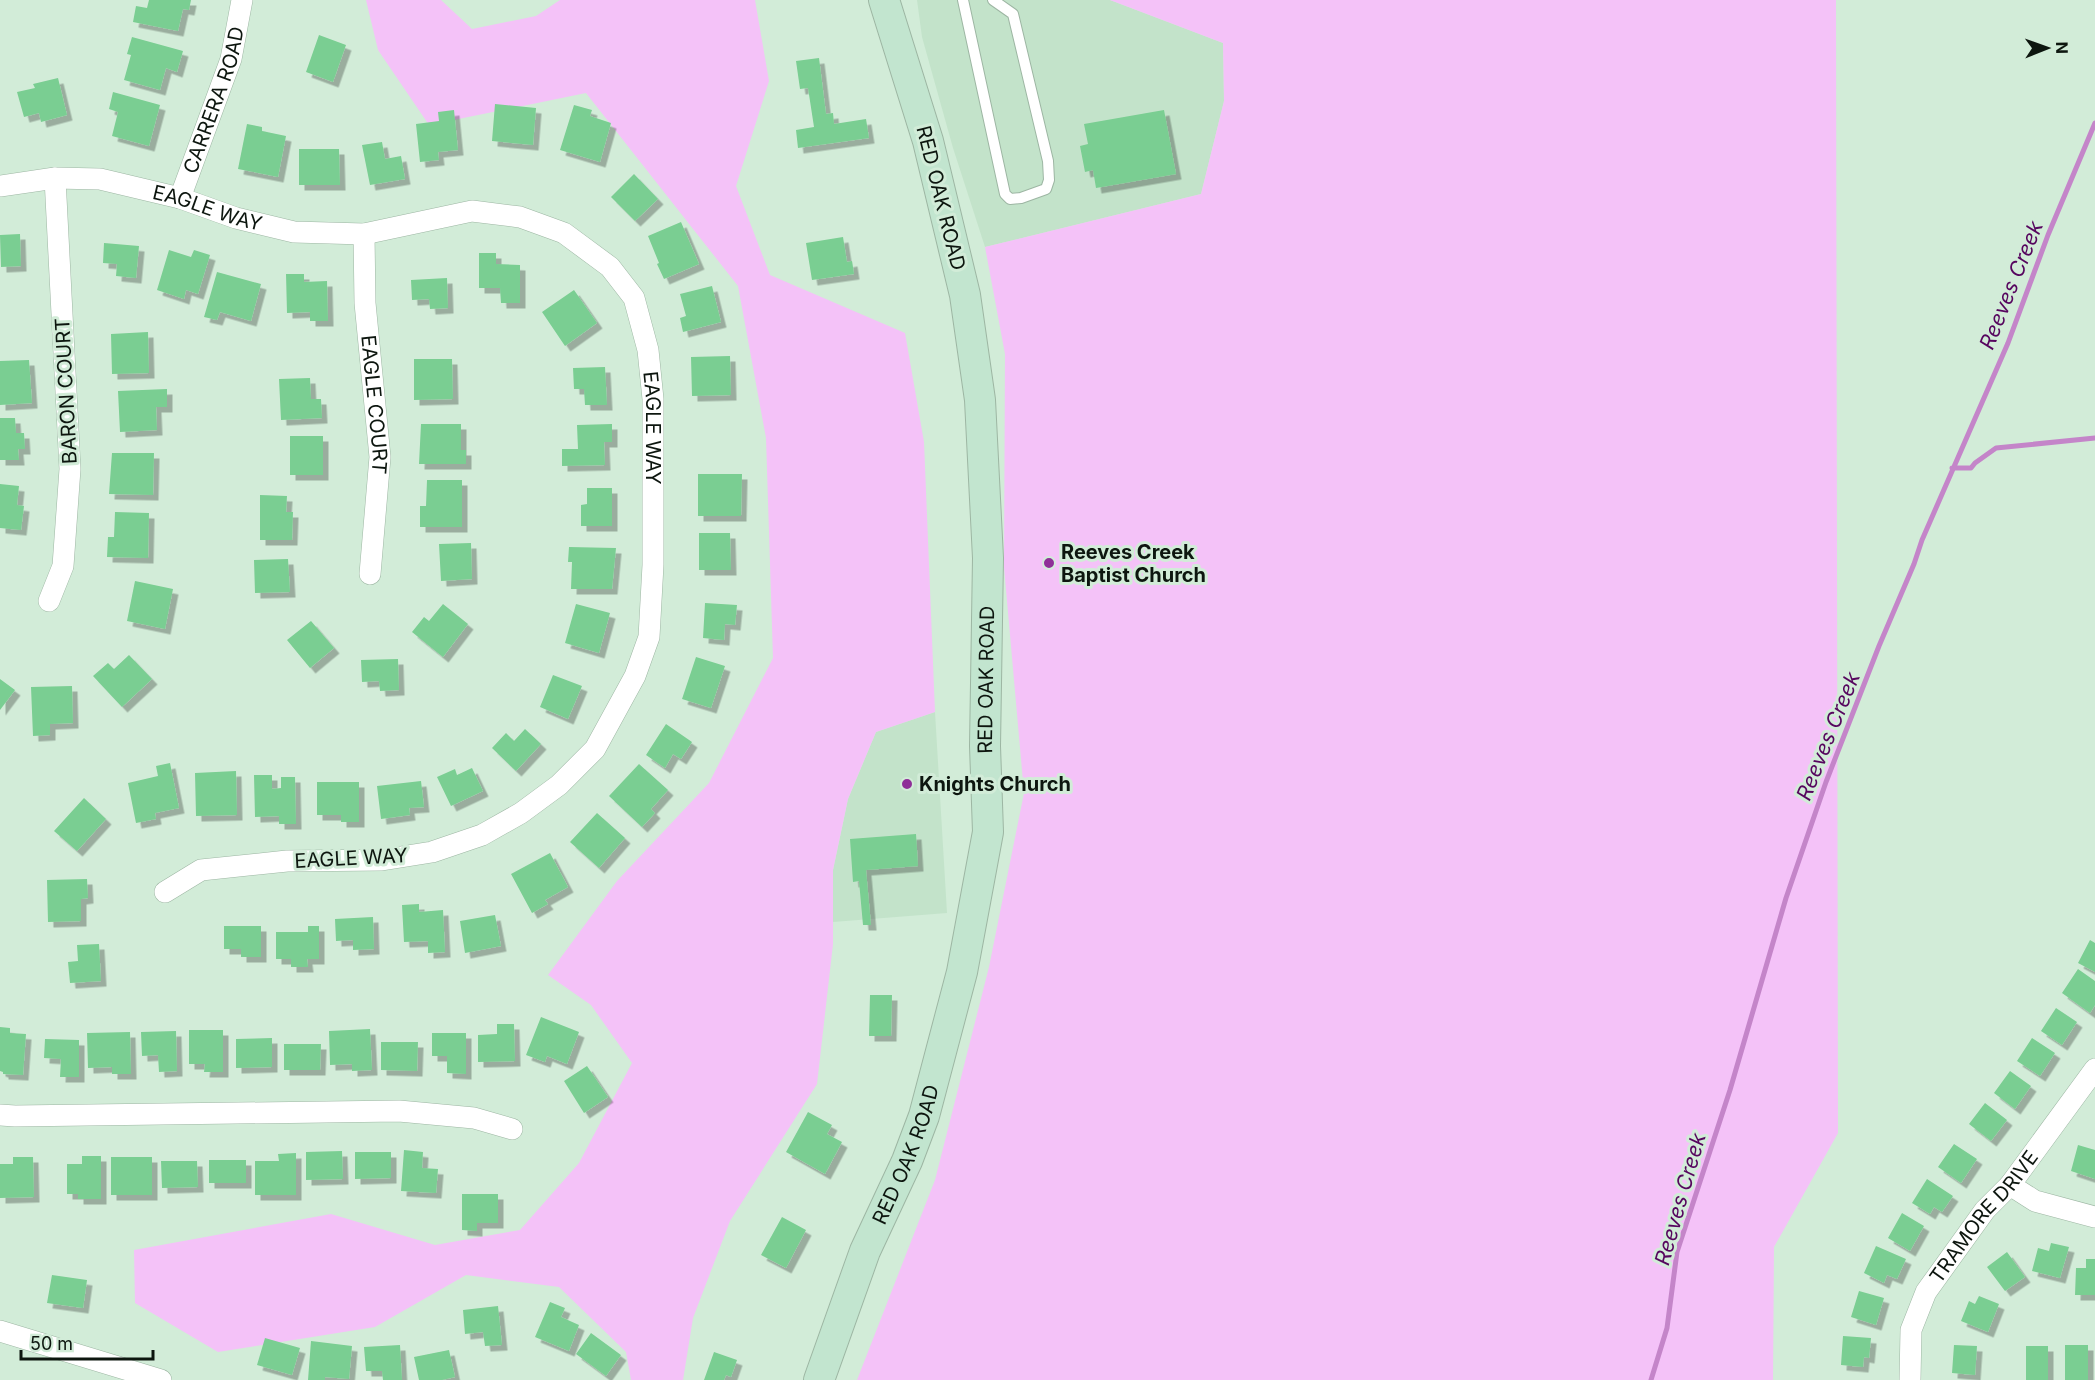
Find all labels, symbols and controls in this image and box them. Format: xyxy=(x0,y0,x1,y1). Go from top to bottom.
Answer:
north arrow xyxy=(2017,18,2077,78)
street label: CARRERA ROAD xyxy=(178,24,249,177)
text: N xyxy=(2052,41,2072,54)
street label: RED OAK ROAD xyxy=(911,123,971,273)
street label: EAGLE WAY xyxy=(150,180,265,236)
water label: Reeves Creek xyxy=(1974,217,2048,353)
street label: BARON COURT xyxy=(50,317,82,465)
street label: EAGLE COURT xyxy=(356,334,392,475)
street label: EAGLE WAY xyxy=(638,370,665,485)
place label: Reeves Creek Baptist Church xyxy=(1061,540,1206,587)
marker: Reeves Creek Baptist Church xyxy=(1042,556,1056,570)
street label: RED OAK ROAD xyxy=(973,605,999,754)
water label: Reeves Creek xyxy=(1791,668,1865,804)
place label: Knights Church xyxy=(919,772,1071,796)
marker: Knights Church xyxy=(900,777,914,791)
street label: EAGLE WAY xyxy=(294,843,409,873)
street label: RED OAK ROAD xyxy=(867,1082,944,1228)
water label: Reeves Creek xyxy=(1649,1130,1711,1268)
street label: TRAMORE DRIVE xyxy=(1925,1146,2043,1288)
scale bar xyxy=(21,1323,153,1361)
text: 50 m xyxy=(30,1333,73,1354)

